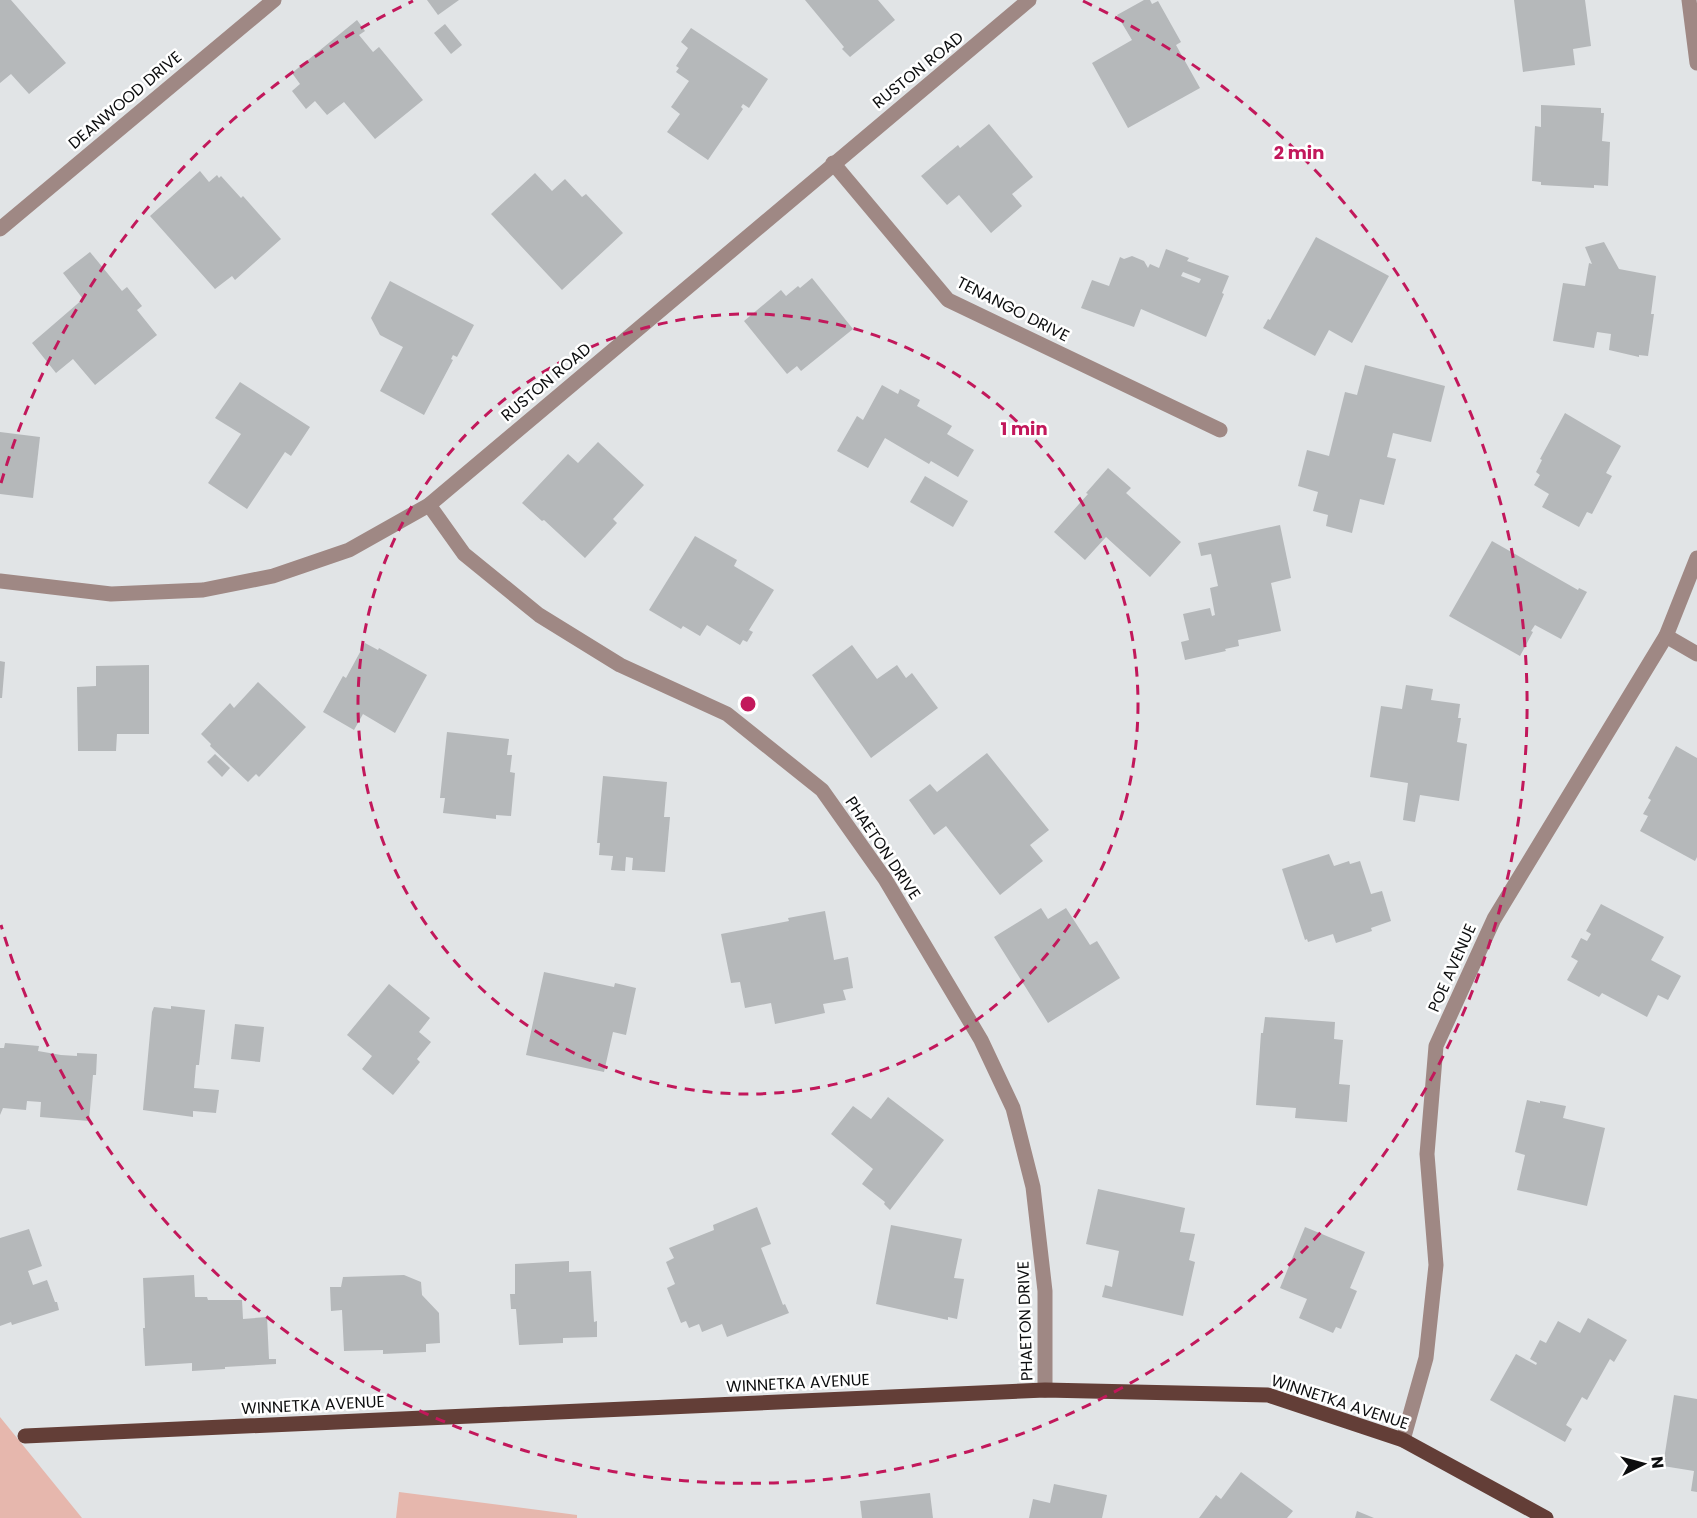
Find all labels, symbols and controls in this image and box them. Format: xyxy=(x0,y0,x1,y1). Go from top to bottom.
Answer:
street label: RUSTON ROAD xyxy=(868,26,968,114)
street label: DEANWOOD DRIVE xyxy=(63,46,187,154)
text: 2 min xyxy=(1274,140,1324,165)
street label: TENANGO DRIVE xyxy=(953,271,1073,347)
street label: RUSTON ROAD xyxy=(496,337,596,427)
text: 1 min xyxy=(1000,416,1048,441)
centre of rings xyxy=(738,694,758,714)
street label: PHAETON DRIVE xyxy=(840,792,926,904)
street label: POE AVENUE xyxy=(1422,920,1482,1016)
street label: PHAETON DRIVE xyxy=(1011,1261,1039,1381)
street label: WINNETKA AVENUE xyxy=(726,1368,870,1398)
street label: WINNETKA AVENUE xyxy=(1268,1369,1412,1435)
street label: WINNETKA AVENUE xyxy=(241,1390,385,1420)
north arrow xyxy=(1613,1434,1673,1494)
text: N xyxy=(1645,1455,1669,1470)

